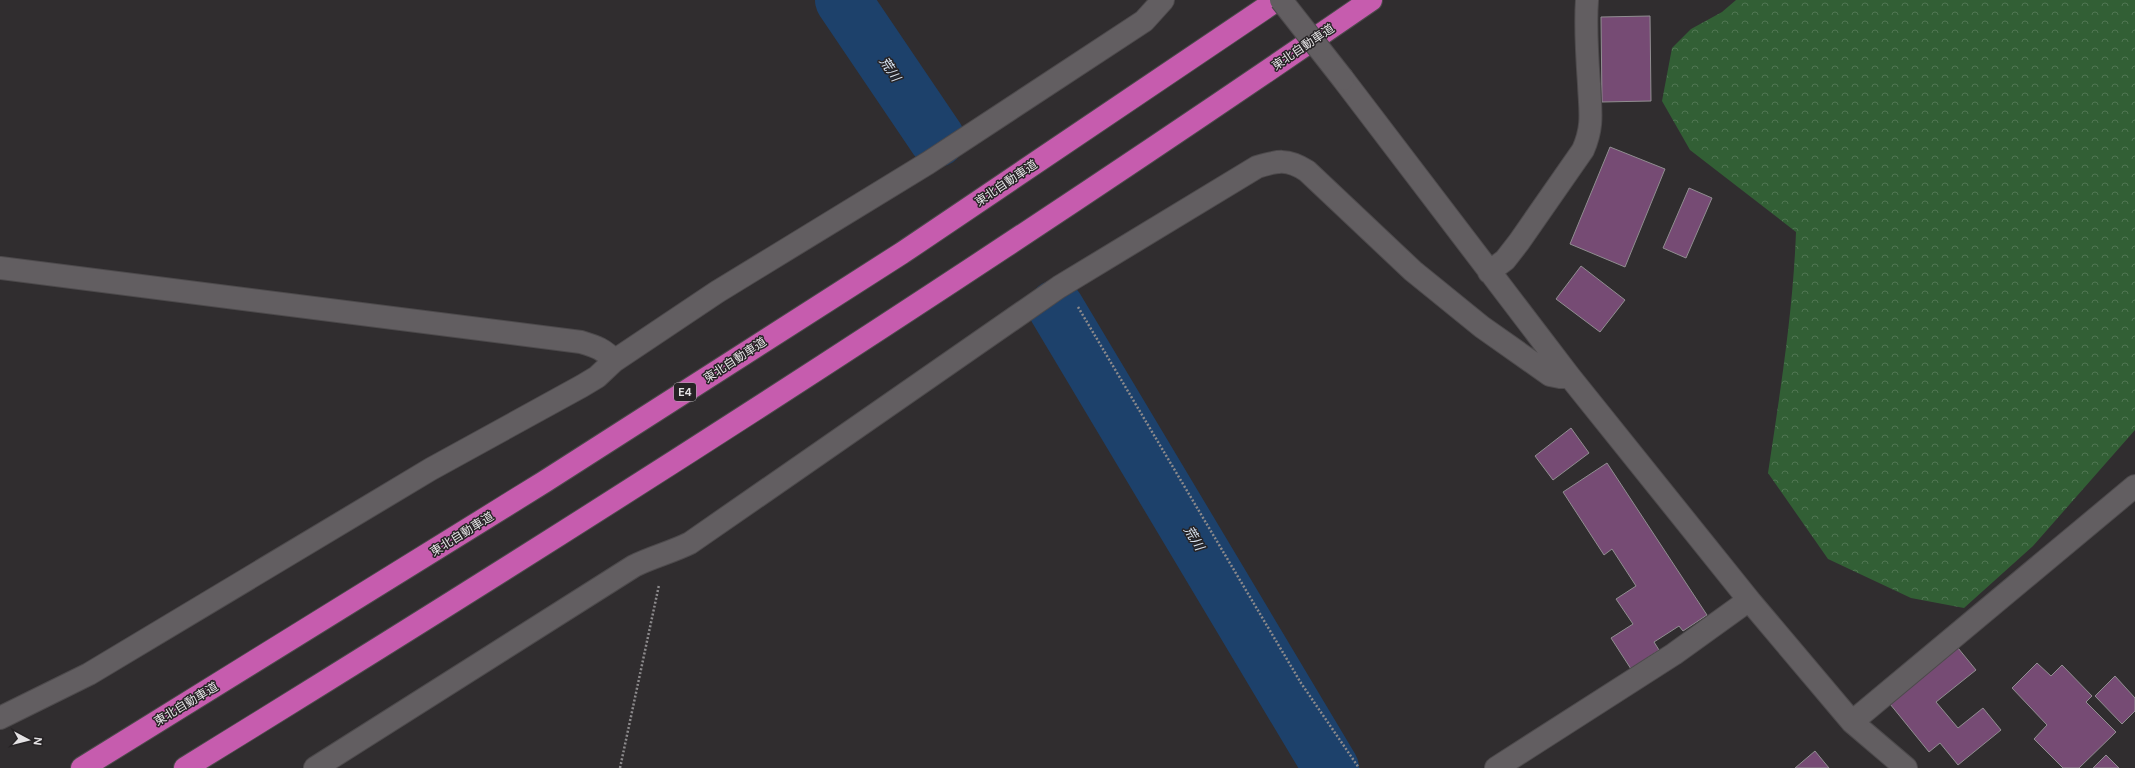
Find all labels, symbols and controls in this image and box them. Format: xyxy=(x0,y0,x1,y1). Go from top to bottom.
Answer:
street label: 東北自動車道 xyxy=(1269,20,1337,74)
water label: 荒川 xyxy=(876,53,905,86)
street label: 東北自動車道 xyxy=(972,156,1040,210)
street label: 東北自動車道 xyxy=(700,334,770,386)
road number: E4 xyxy=(674,383,696,401)
street label: 東北自動車道 xyxy=(427,508,497,560)
water label: 荒川 xyxy=(1180,522,1209,555)
street label: 東北自動車道 xyxy=(151,679,221,729)
north arrow xyxy=(8,720,48,760)
text: N xyxy=(30,736,45,746)

